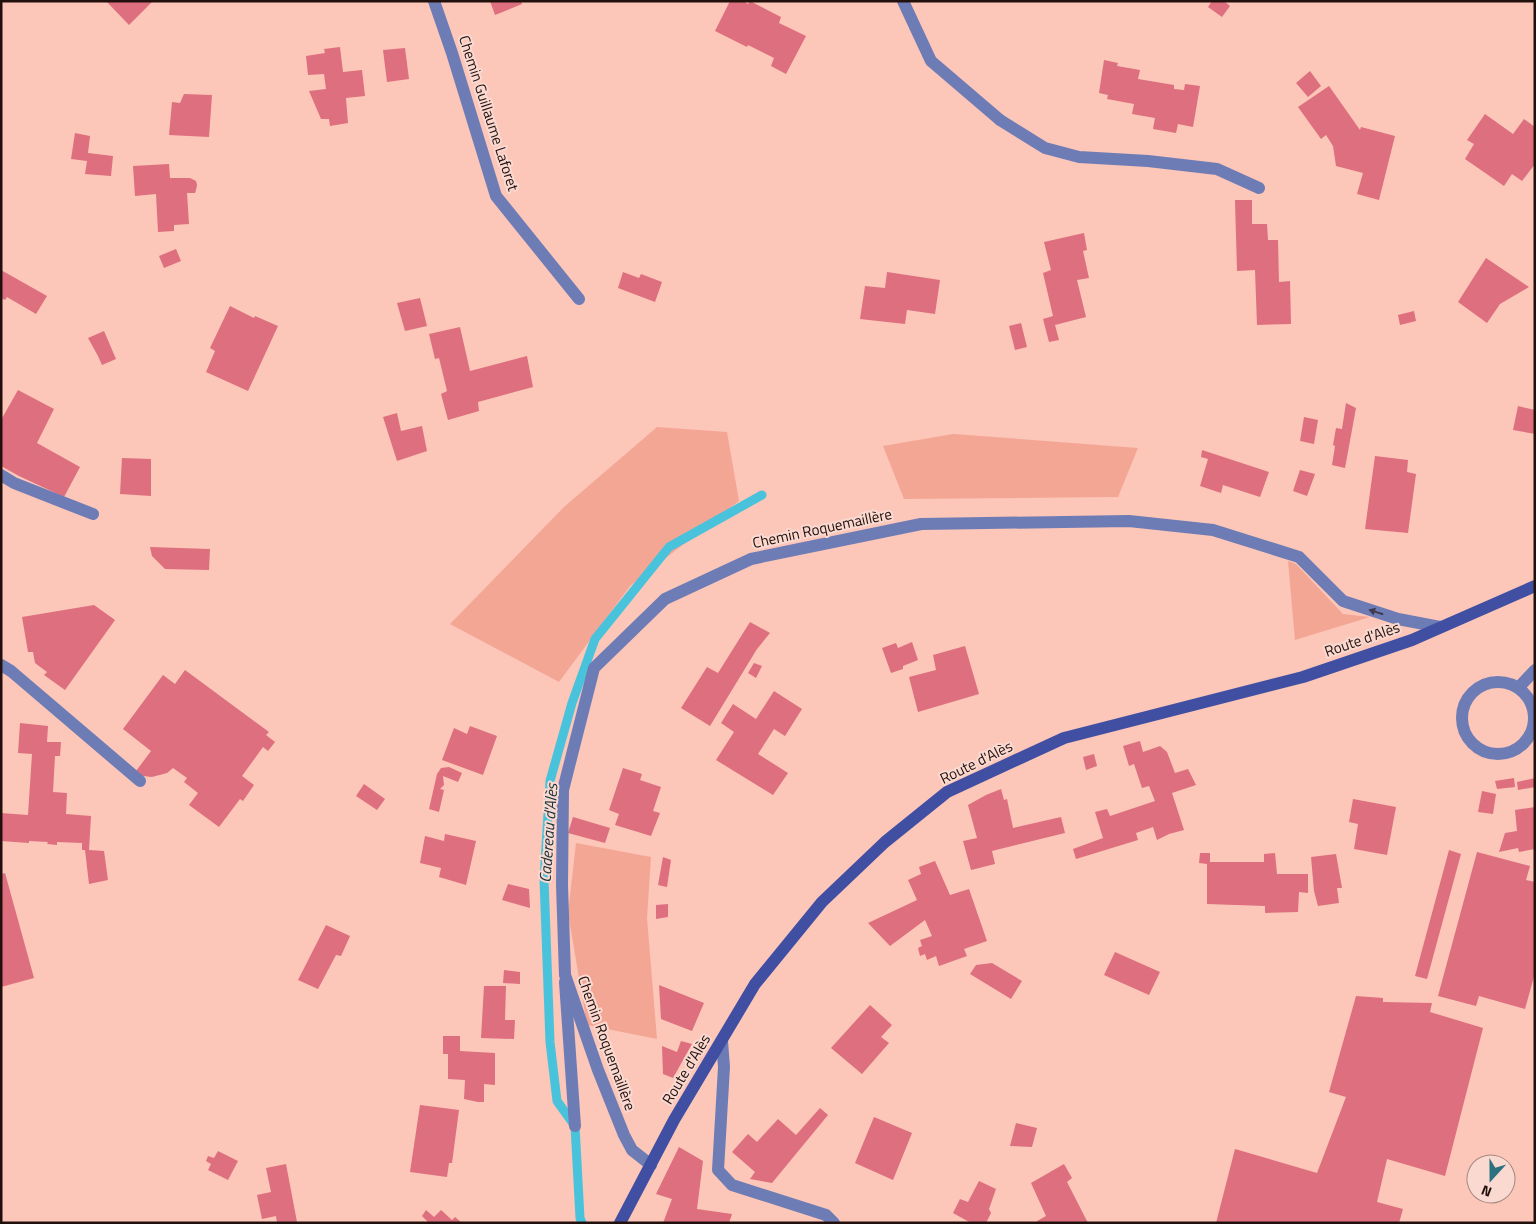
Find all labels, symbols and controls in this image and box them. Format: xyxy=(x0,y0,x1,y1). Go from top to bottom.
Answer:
street label: Chemin Guillaume Laforet xyxy=(453,32,525,195)
street label: Chemin Roquemaillère xyxy=(750,502,894,554)
one-way arrow xyxy=(1368,608,1383,615)
street label: Route d'Alès xyxy=(1321,615,1403,663)
street label: Route d'Alès xyxy=(936,734,1016,790)
water label: Cadereau d'Alès xyxy=(533,781,564,883)
street label: Chemin Roquemaillère xyxy=(572,972,642,1114)
street label: Route d'Alès xyxy=(656,1029,716,1109)
north arrow xyxy=(1466,1154,1516,1204)
text: N xyxy=(1478,1180,1494,1203)

